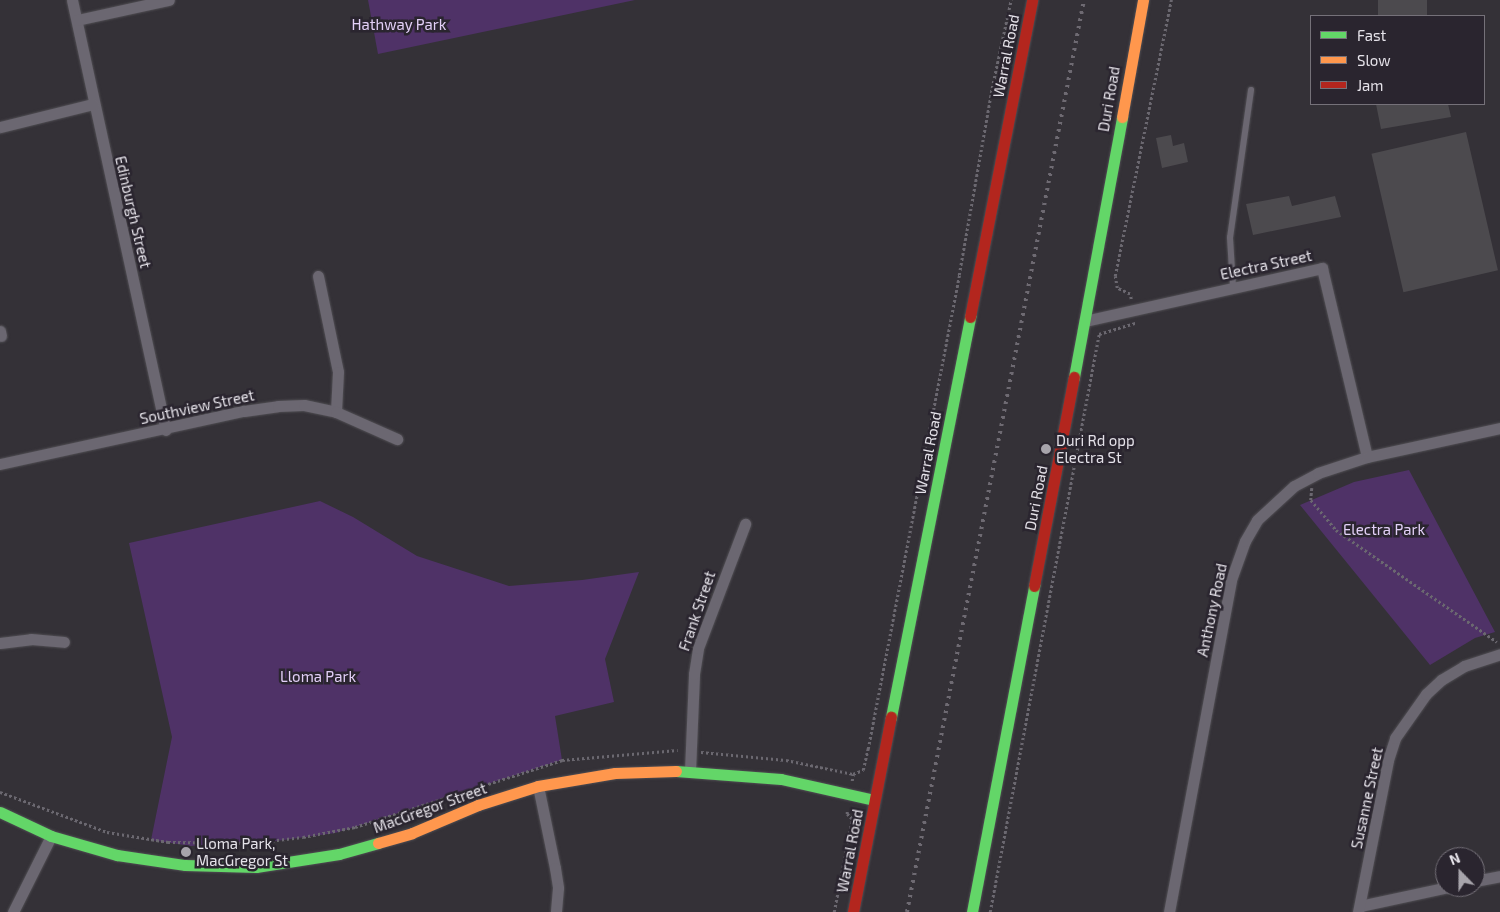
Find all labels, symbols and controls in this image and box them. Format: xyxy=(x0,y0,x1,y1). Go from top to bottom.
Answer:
street label: Warral Road xyxy=(989,13,1023,99)
legend xyxy=(1310,15,1485,105)
park label: Hathway Park xyxy=(351,16,447,34)
text: Fast xyxy=(1357,26,1386,44)
text: Slow xyxy=(1357,51,1391,69)
street label: Duri Road xyxy=(1094,65,1124,133)
text: Jam xyxy=(1357,76,1383,94)
street label: Edinburgh Street xyxy=(111,154,155,270)
street label: Electra Street xyxy=(1219,247,1313,283)
street label: Southview Street xyxy=(138,386,256,428)
street label: Warral Road xyxy=(911,410,945,496)
place label: Duri Rd opp Electra St xyxy=(1056,431,1135,466)
marker: Duri Rd opp Electra St xyxy=(1040,443,1052,455)
street label: Duri Road xyxy=(1021,464,1051,532)
park label: Electra Park xyxy=(1343,521,1425,539)
street label: Anthony Road xyxy=(1193,561,1231,659)
street label: Frank Street xyxy=(675,569,719,653)
park label: Lloma Park xyxy=(280,668,356,686)
street label: Susanne Street xyxy=(1347,746,1387,850)
street label: MacGregor Street xyxy=(371,779,489,837)
street label: Warral Road xyxy=(833,808,867,894)
place label: Lloma Park, MacGregor St xyxy=(196,834,288,869)
marker: Lloma Park, MacGregor St xyxy=(180,846,192,858)
north arrow xyxy=(1435,847,1485,897)
text: N xyxy=(1447,849,1462,868)

